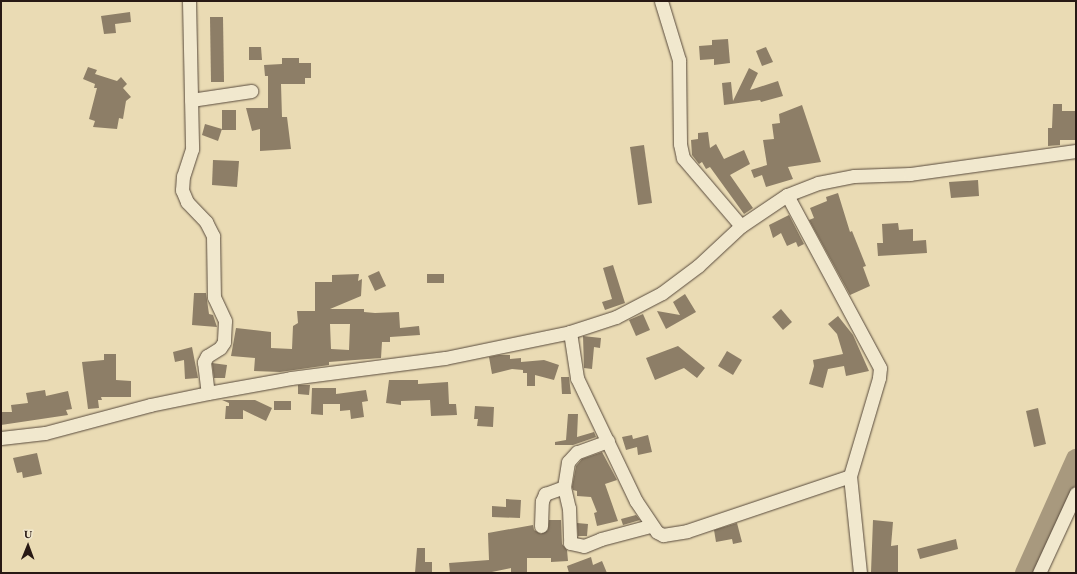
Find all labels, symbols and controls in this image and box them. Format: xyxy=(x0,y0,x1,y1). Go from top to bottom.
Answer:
north arrow xyxy=(8,526,48,566)
text: U xyxy=(24,527,32,541)

